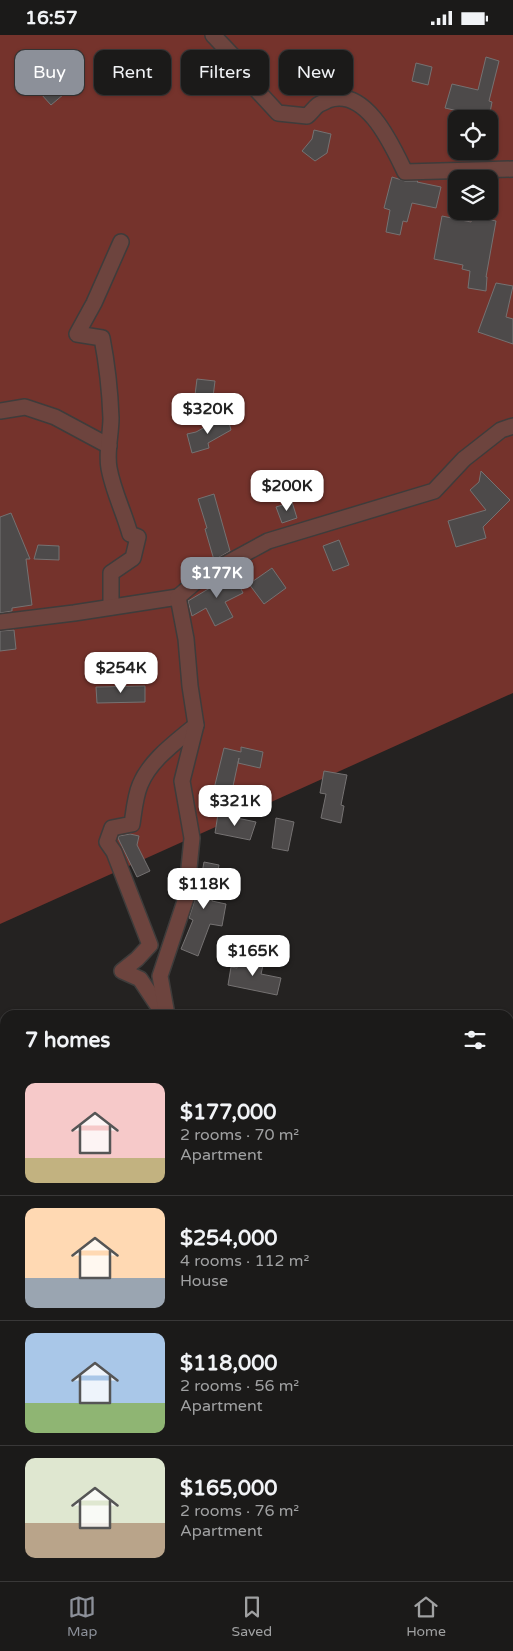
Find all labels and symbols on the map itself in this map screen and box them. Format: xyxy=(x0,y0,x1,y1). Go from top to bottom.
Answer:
pin: $320K xyxy=(173,393,243,435)
pin: $200K xyxy=(252,469,322,512)
pin: $177K xyxy=(182,557,252,599)
pin: $254K xyxy=(86,651,156,694)
pin: $321K xyxy=(200,785,270,827)
pin: $118K xyxy=(169,867,239,910)
pin: $165K xyxy=(218,935,288,977)

